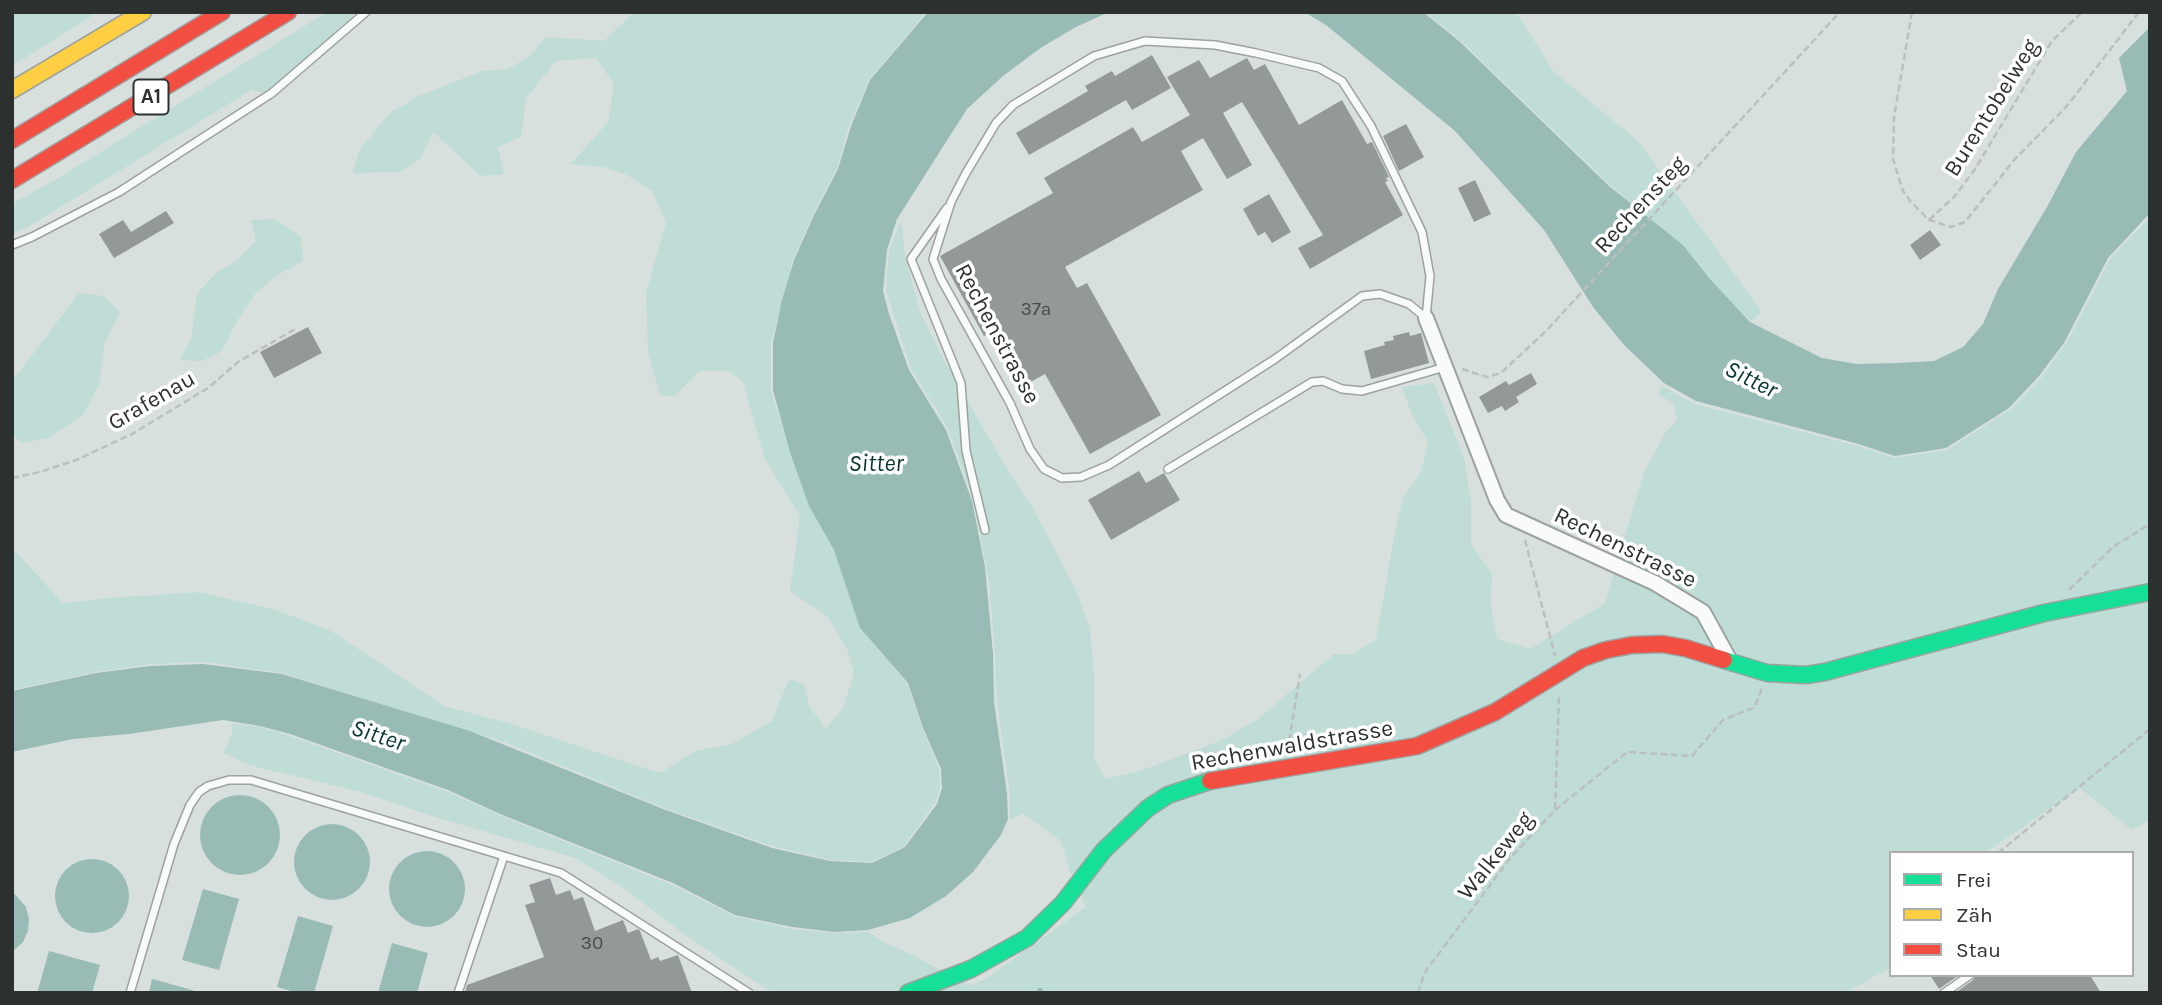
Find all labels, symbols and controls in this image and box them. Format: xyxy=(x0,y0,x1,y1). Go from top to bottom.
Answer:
street label: Burentobelweg xyxy=(1939,34,2045,182)
road number: A1 xyxy=(134,80,168,114)
street label: Rechensteg xyxy=(1589,151,1693,259)
street label: Rechenstrasse xyxy=(948,259,1046,409)
house number: 37a xyxy=(1021,299,1051,321)
water label: Sitter xyxy=(1720,355,1782,405)
street label: Grafenau xyxy=(104,365,200,437)
water label: Sitter xyxy=(848,450,904,478)
street label: Rechenstrasse xyxy=(1549,502,1701,594)
water label: Sitter xyxy=(347,714,409,758)
street label: Rechenwaldstrasse xyxy=(1189,715,1395,777)
street label: Walkeweg xyxy=(1452,806,1540,906)
legend xyxy=(1889,851,2134,977)
text: Frei xyxy=(1956,868,1992,892)
text: Zäh xyxy=(1956,903,1993,927)
house number: 30 xyxy=(581,933,603,955)
text: Stau xyxy=(1956,938,2001,962)

